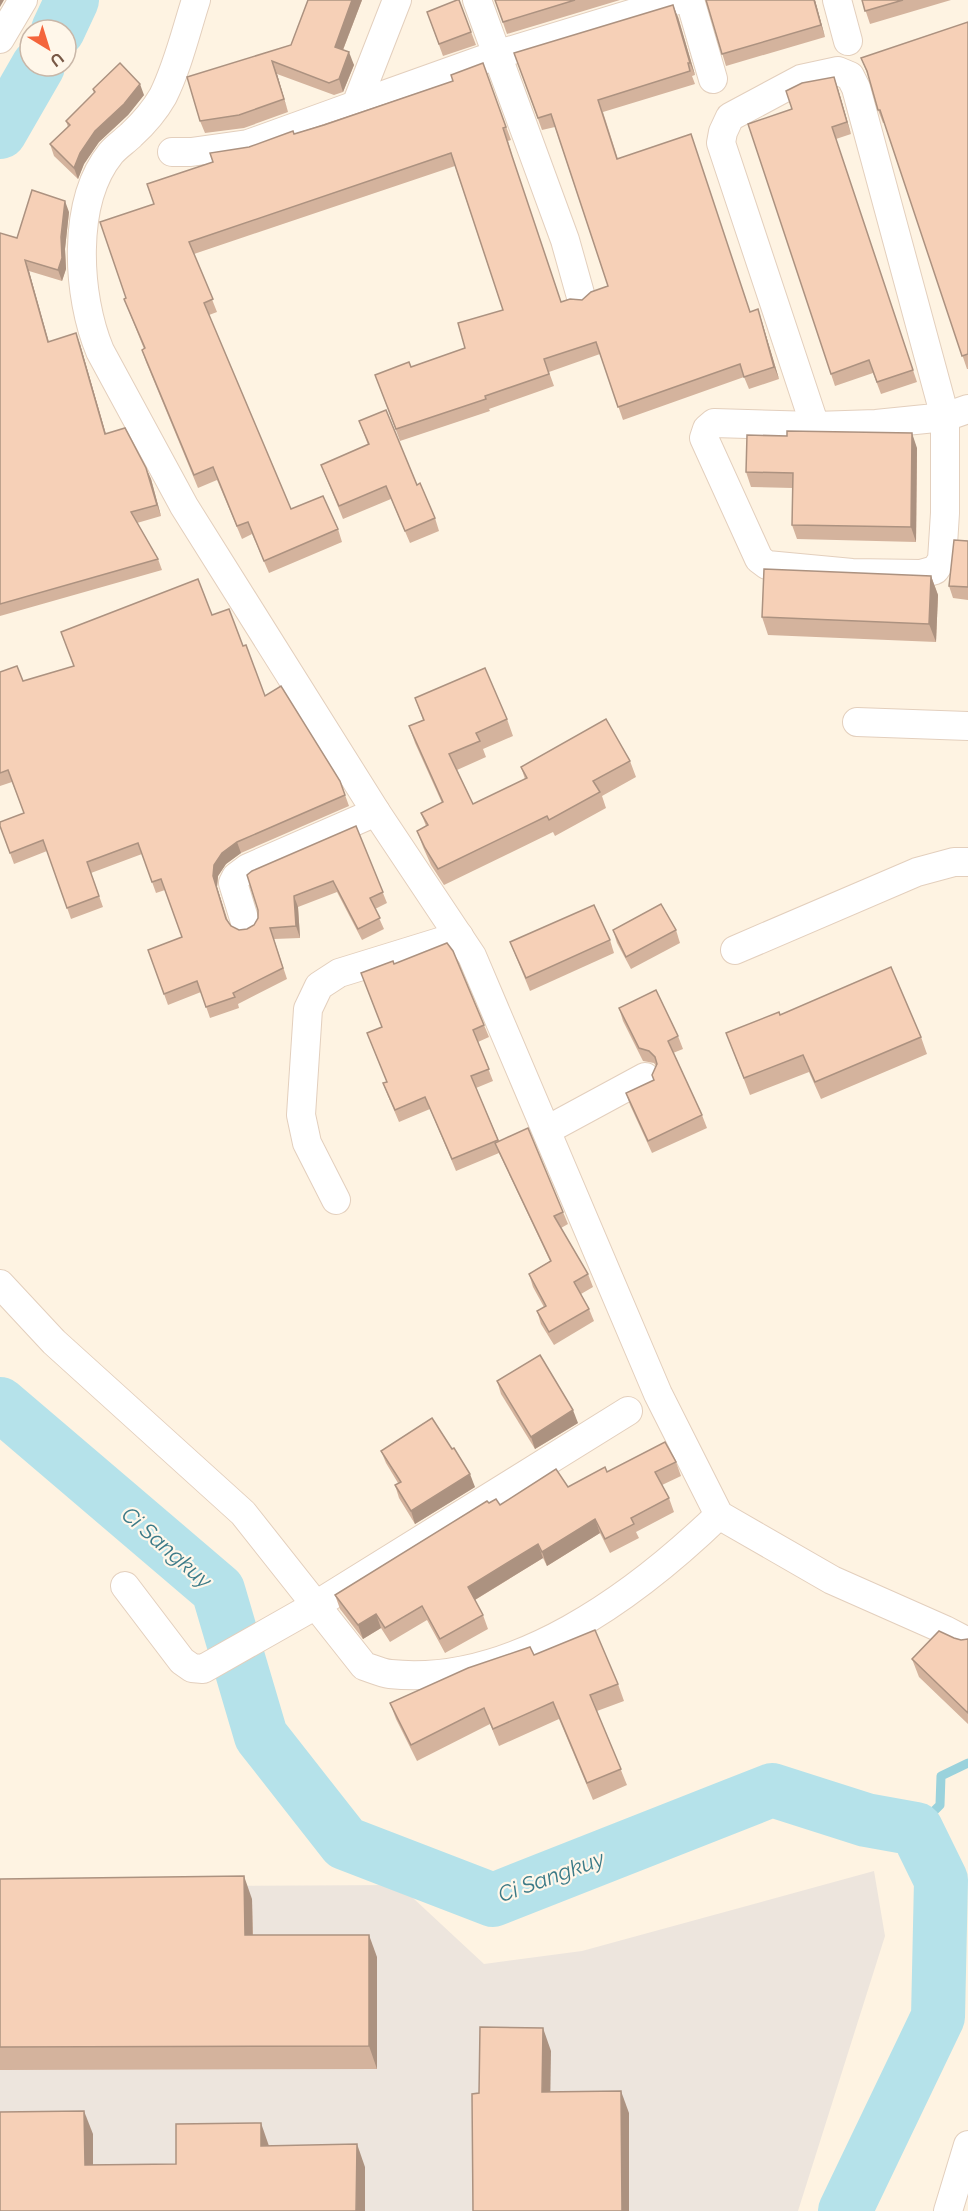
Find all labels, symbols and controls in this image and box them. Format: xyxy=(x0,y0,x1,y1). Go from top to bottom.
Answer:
north arrow xyxy=(18,18,78,78)
text: U xyxy=(46,48,68,71)
water label: Ci Sangkuy xyxy=(117,1501,218,1594)
water label: Ci Sangkuy xyxy=(494,1844,609,1907)

